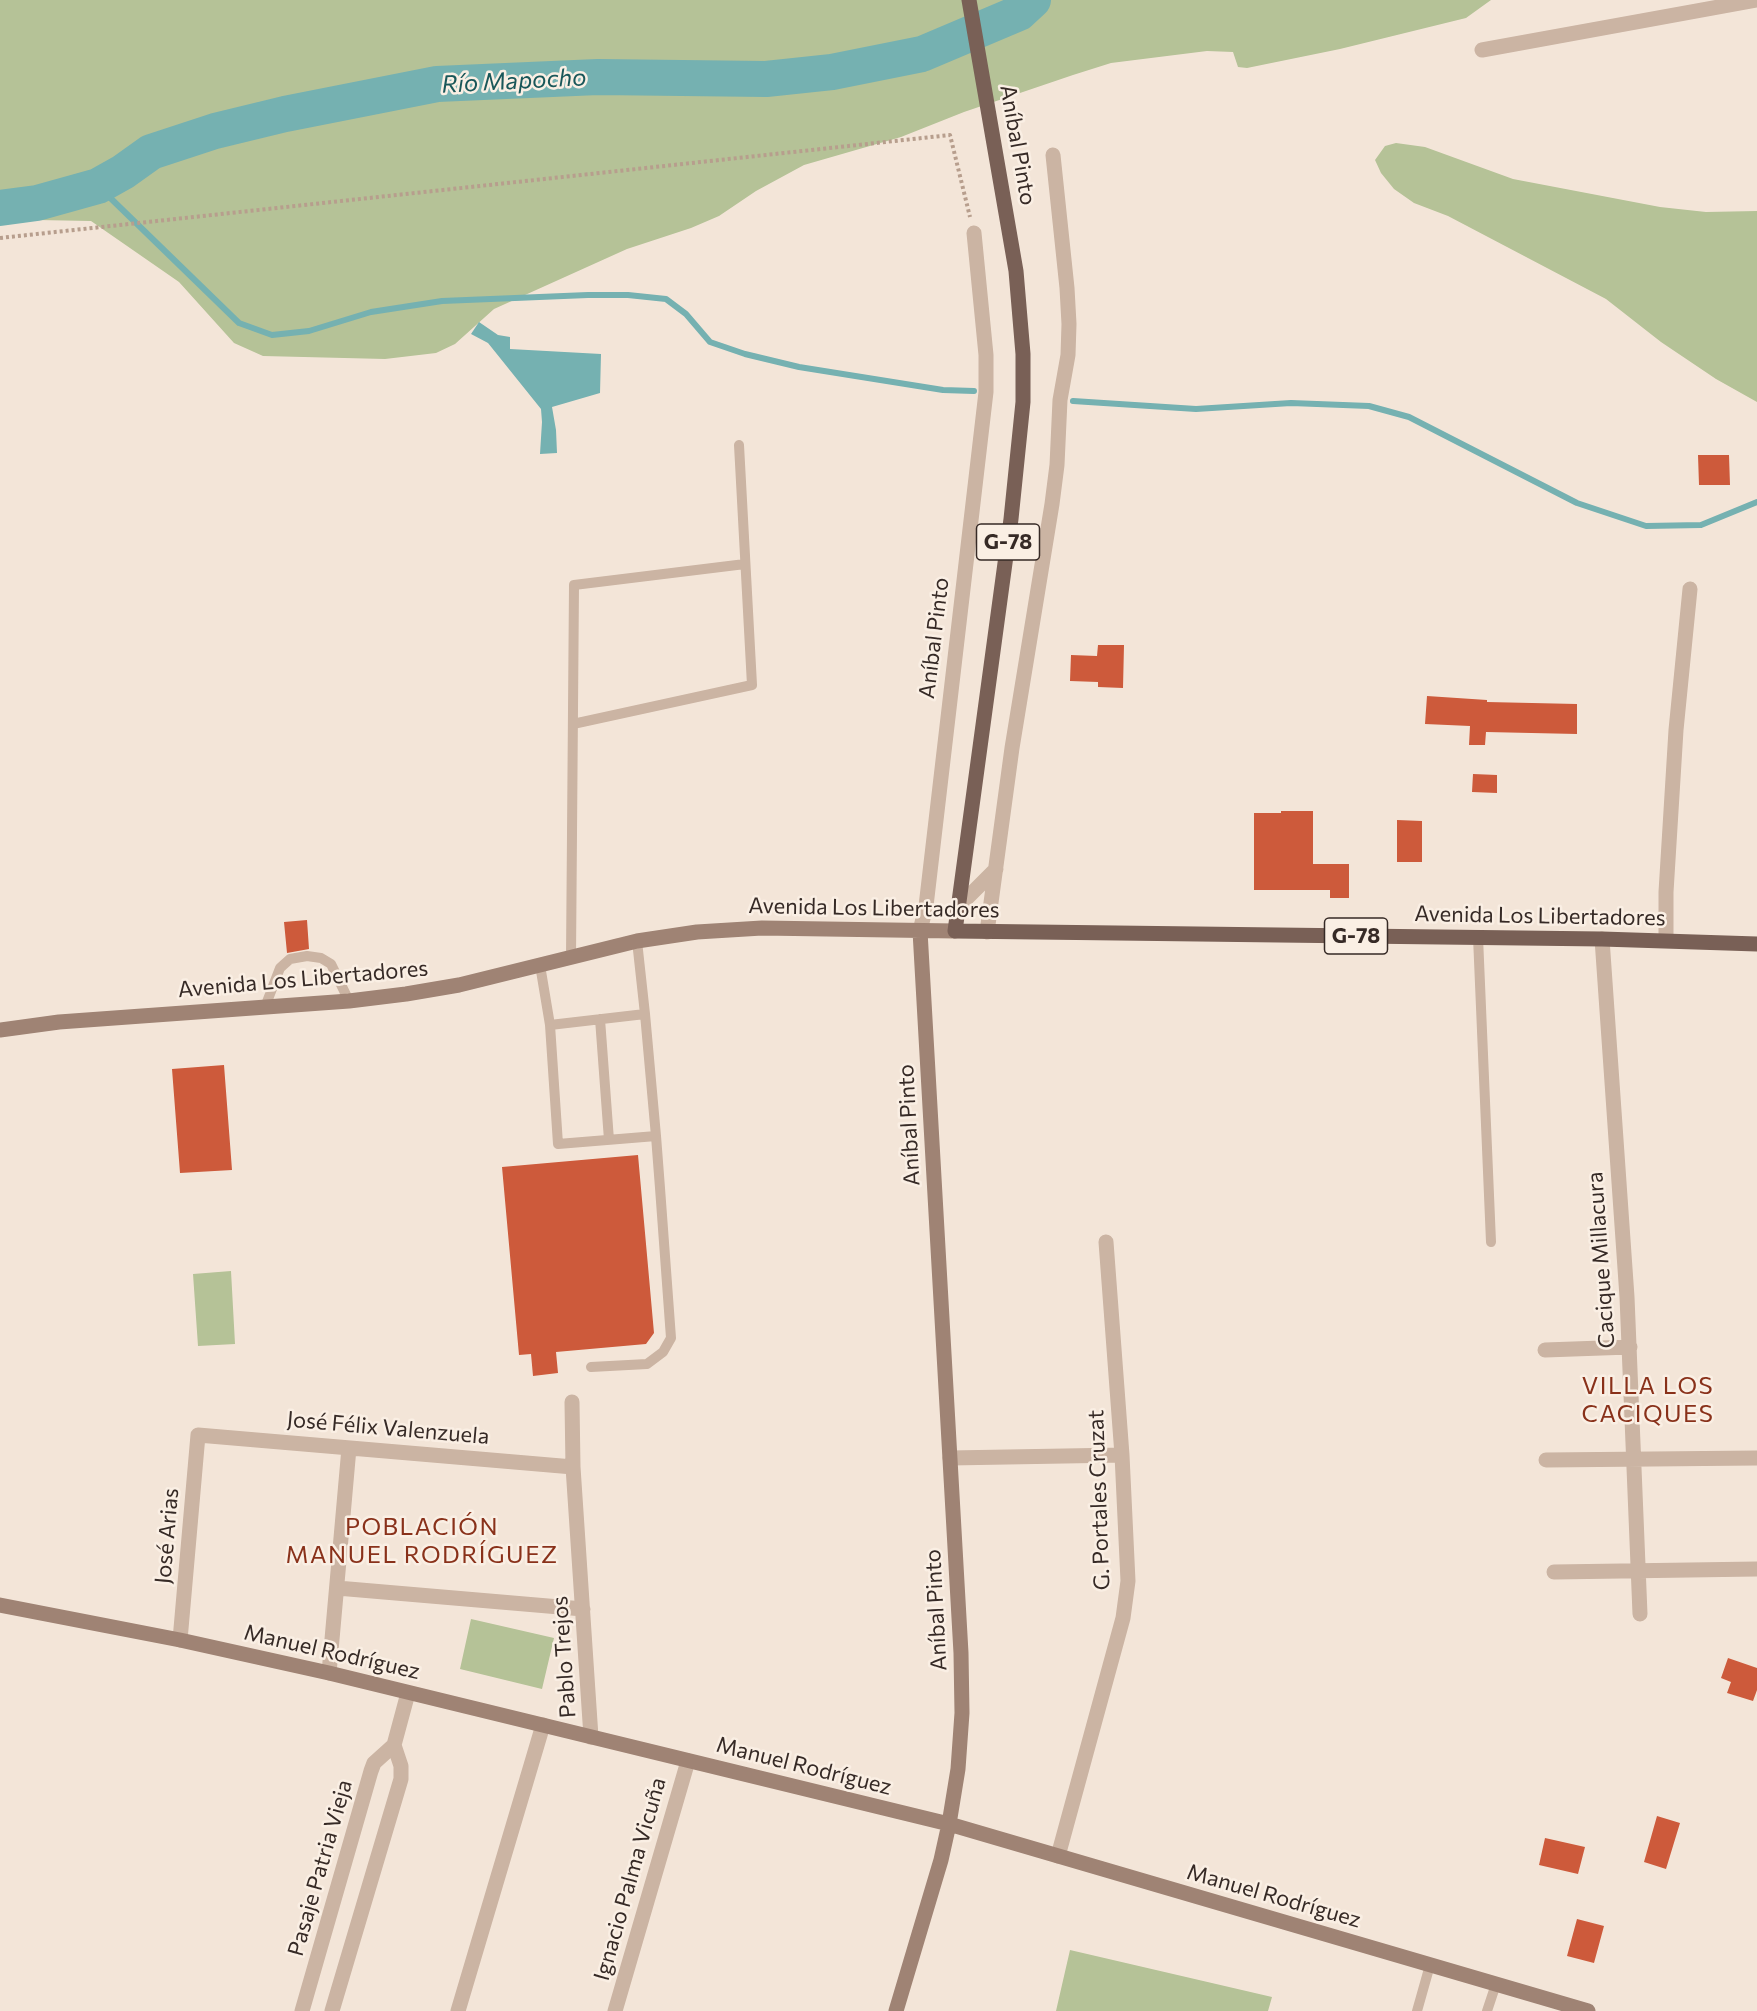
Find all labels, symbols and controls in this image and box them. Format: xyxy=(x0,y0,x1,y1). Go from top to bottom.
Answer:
water label: Río Mapocho xyxy=(441,63,587,99)
street label: Aníbal Pinto xyxy=(994,83,1042,207)
road number: G-78 xyxy=(976,524,1040,560)
street label: Aníbal Pinto xyxy=(913,576,955,700)
street label: Avenida Los Libertadores xyxy=(748,893,1000,923)
street label: Avenida Los Libertadores xyxy=(1414,901,1666,931)
road number: G-78 xyxy=(1324,918,1388,954)
street label: Avenida Los Libertadores xyxy=(177,955,429,1003)
street label: Aníbal Pinto xyxy=(893,1063,925,1187)
street label: Cacique Millacura xyxy=(1582,1171,1620,1349)
district label: VILLA LOS CACIQUES xyxy=(1582,1372,1714,1428)
street label: José Félix Valenzuela xyxy=(286,1406,490,1450)
street label: G. Portales Cruzat xyxy=(1083,1409,1115,1591)
street label: José Arias xyxy=(150,1487,184,1585)
district label: POBLACIÓN MANUEL RODRÍGUEZ xyxy=(285,1513,559,1569)
street label: Aníbal Pinto xyxy=(920,1548,952,1672)
street label: Pablo Trejos xyxy=(547,1595,581,1719)
street label: Manuel Rodríguez xyxy=(241,1619,423,1685)
street label: Manuel Rodríguez xyxy=(714,1731,894,1801)
street label: Ignacio Palma Vicuña xyxy=(588,1774,672,1984)
street label: Pasaje Patria Vieja xyxy=(282,1777,358,1959)
street label: Manuel Rodríguez xyxy=(1184,1859,1364,1933)

